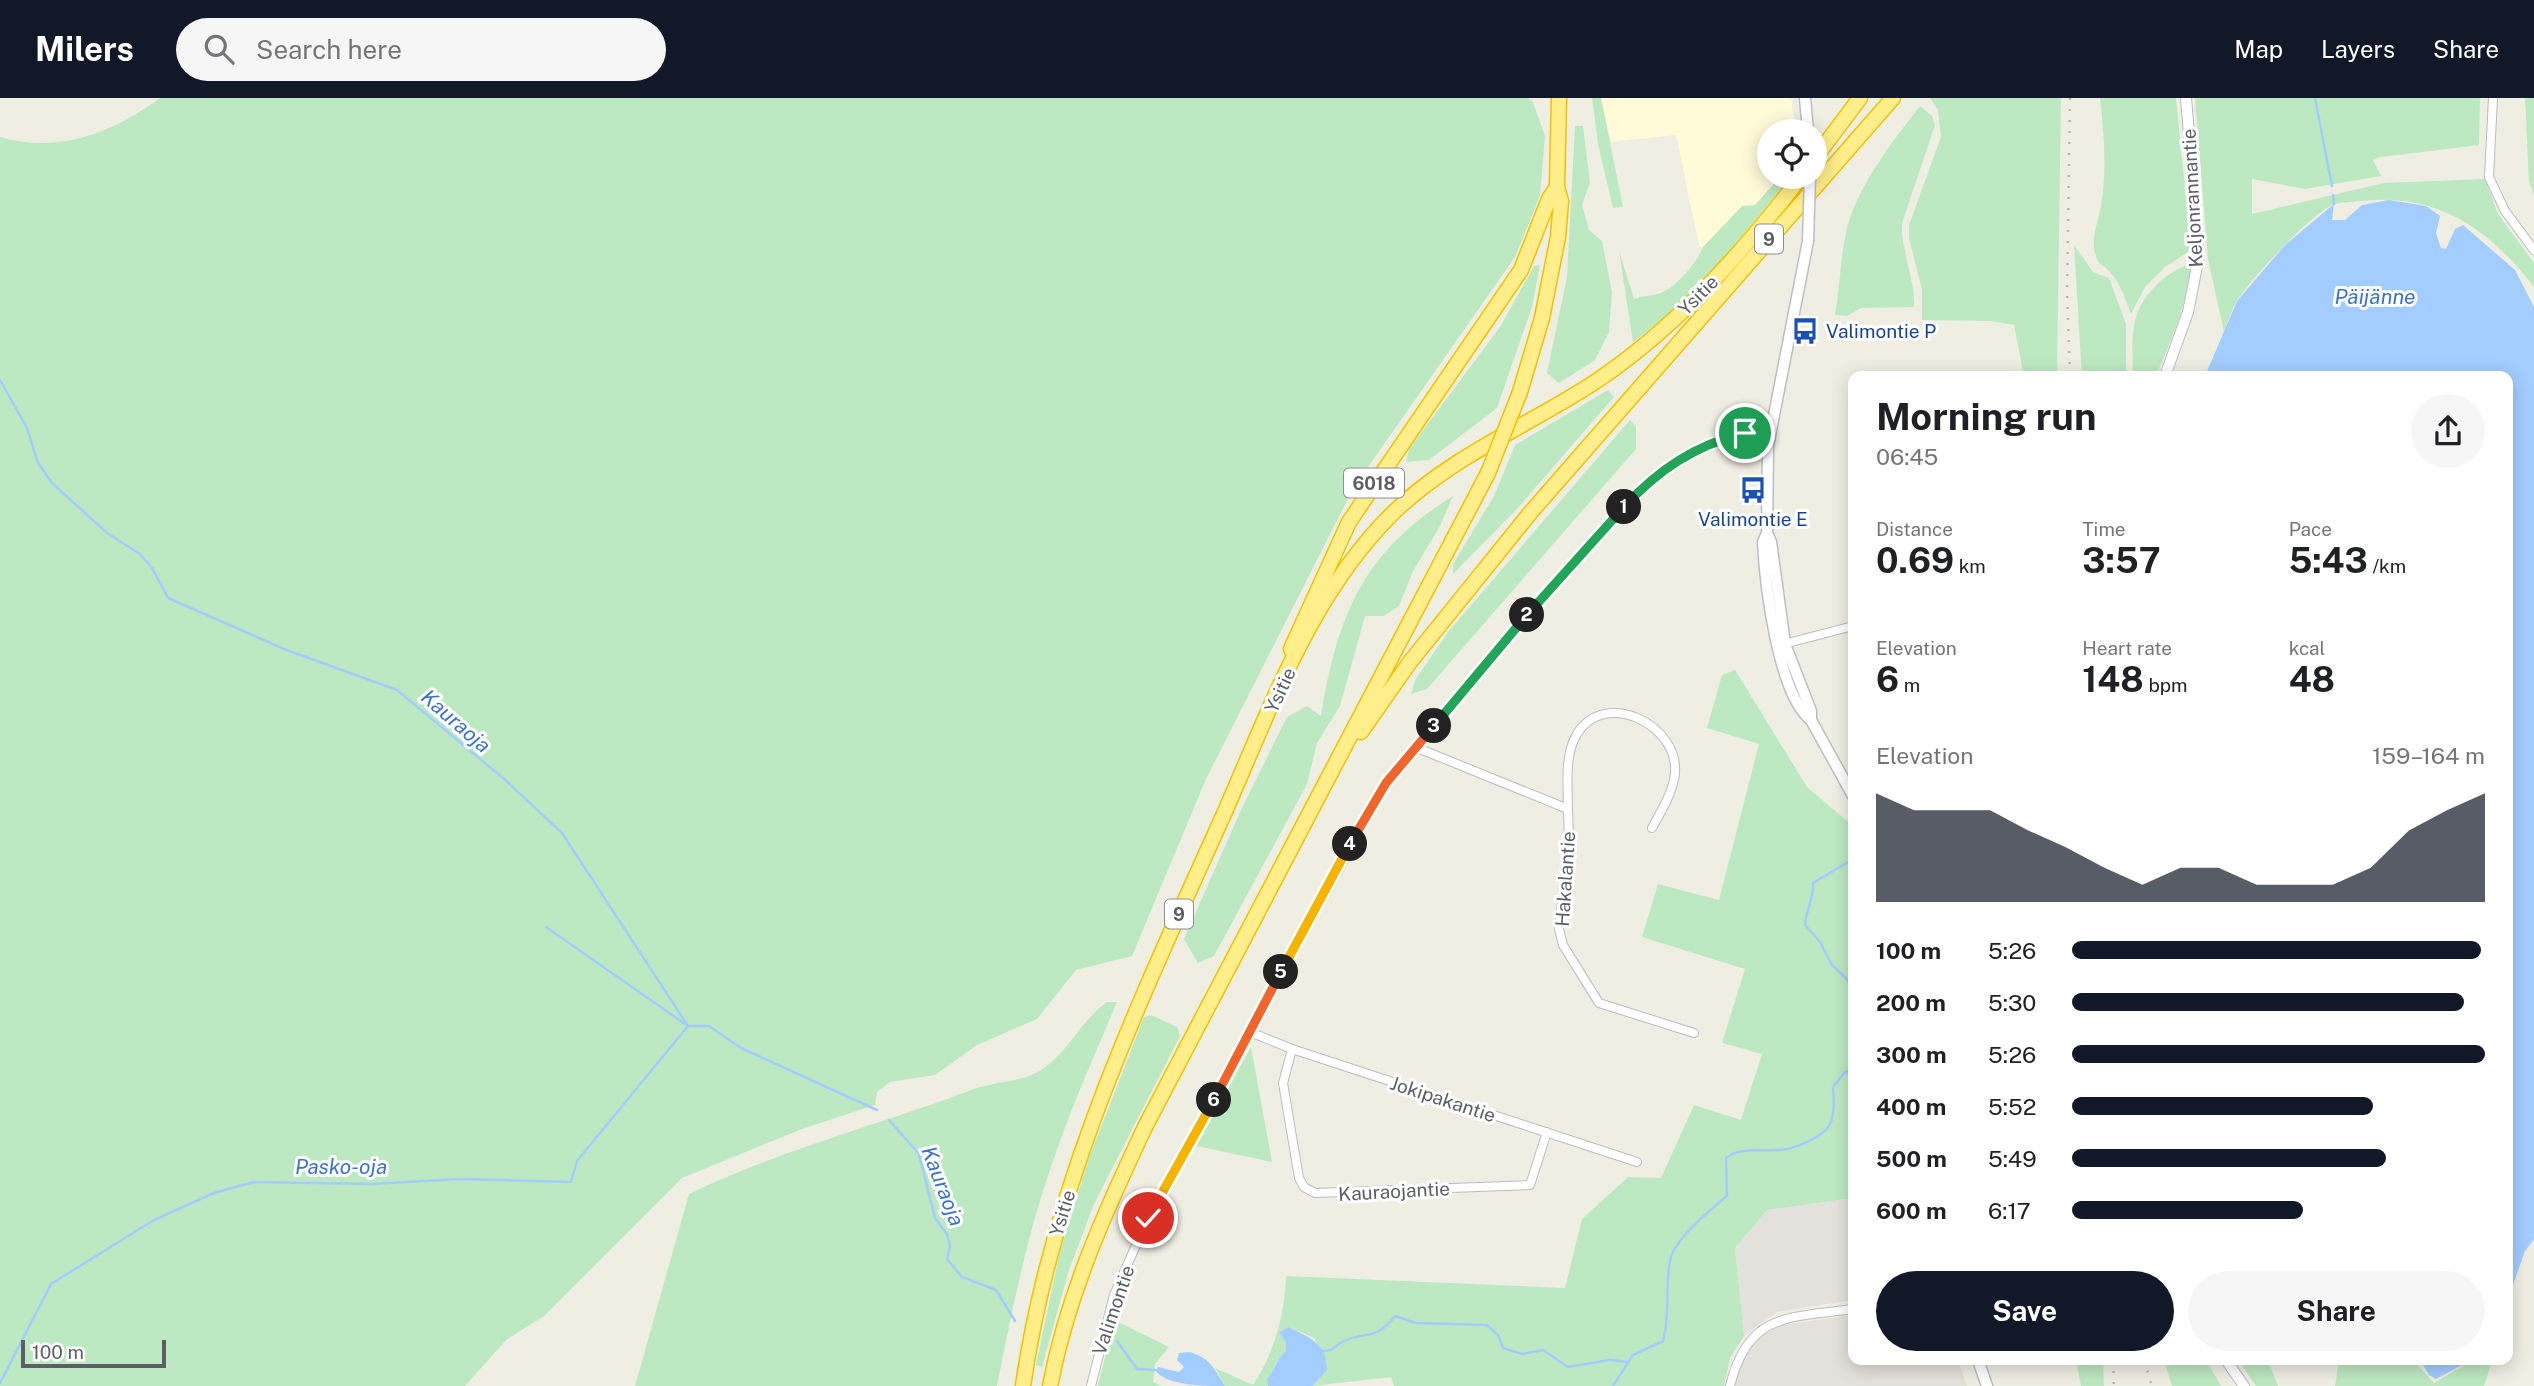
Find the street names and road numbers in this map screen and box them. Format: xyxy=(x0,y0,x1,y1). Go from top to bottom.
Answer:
street label: Keljonrannantie xyxy=(2177,128,2207,268)
road number: 9 xyxy=(1755,224,1783,254)
street label: Ysitie xyxy=(1673,270,1723,320)
road number: 6018 xyxy=(1344,468,1404,498)
street label: Ysitie xyxy=(1260,664,1300,716)
street label: Hakalantie xyxy=(1551,831,1579,927)
road number: 9 xyxy=(1165,900,1193,928)
street label: Jokipakantie xyxy=(1387,1072,1499,1126)
street label: Kauraojantie xyxy=(1338,1177,1450,1205)
street label: Ysitie xyxy=(1045,1187,1079,1239)
street label: Valimontie xyxy=(1087,1262,1139,1358)

